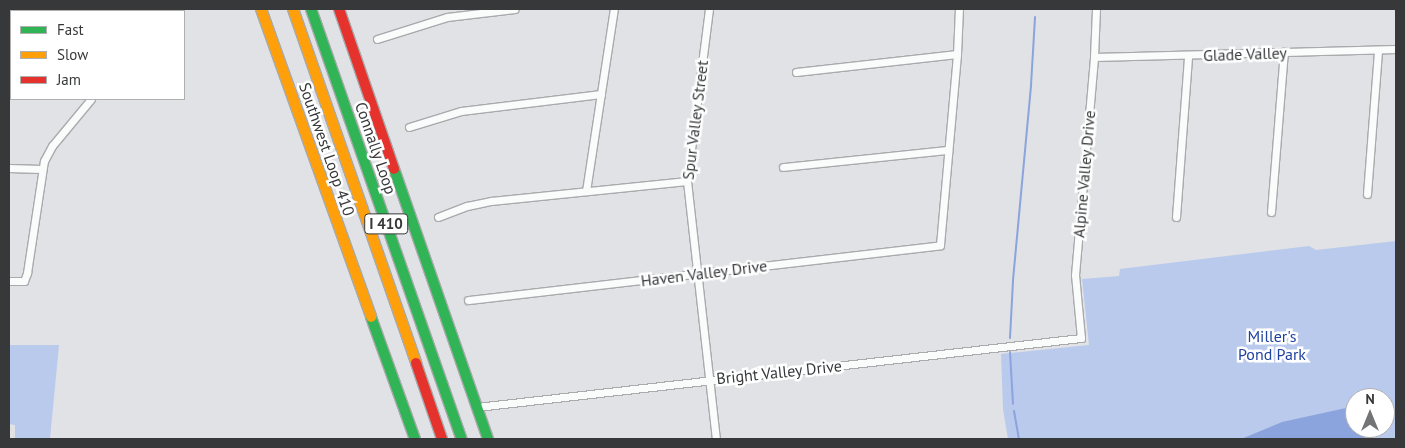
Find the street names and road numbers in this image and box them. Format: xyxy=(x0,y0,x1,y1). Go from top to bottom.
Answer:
street label: Glade Valley xyxy=(1203,43,1287,65)
street label: Spur Valley Street xyxy=(678,59,712,181)
street label: Southwest Loop 410 xyxy=(295,80,359,218)
street label: Connally Loop xyxy=(351,99,401,197)
street label: Alpine Valley Drive xyxy=(1069,109,1099,239)
road number: I 410 xyxy=(364,212,408,236)
street label: Haven Valley Drive xyxy=(639,256,769,290)
street label: Bright Valley Drive xyxy=(715,356,843,388)

